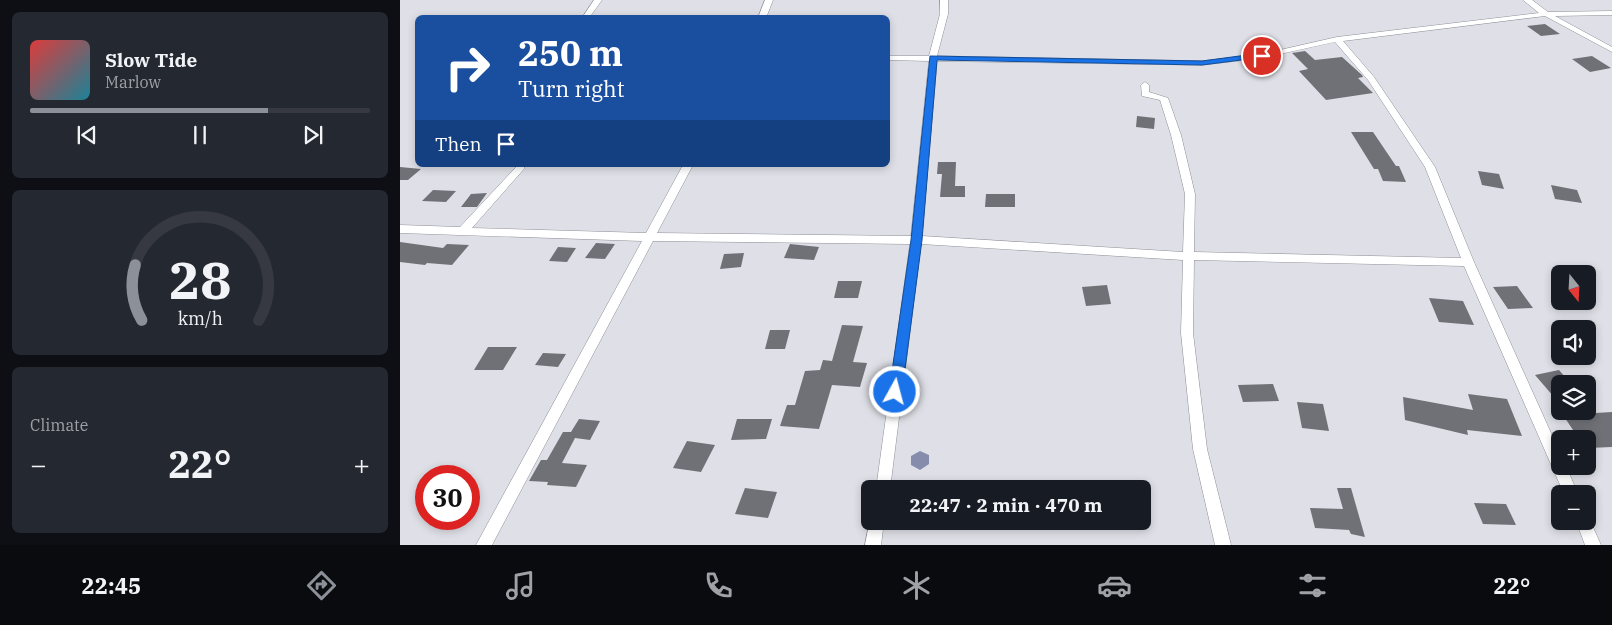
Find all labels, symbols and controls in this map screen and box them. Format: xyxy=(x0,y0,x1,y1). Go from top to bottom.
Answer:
text: 250 m xyxy=(518,30,623,76)
icon: right xyxy=(435,35,500,100)
pin xyxy=(1241,35,1283,77)
icon: arrive xyxy=(1248,42,1276,70)
text: Slow Tide xyxy=(105,48,197,72)
text: Marlow xyxy=(105,72,161,92)
text: Turn right xyxy=(518,74,625,103)
icon: previous xyxy=(73,121,101,149)
icon: pause xyxy=(186,121,214,149)
icon: next xyxy=(299,121,327,149)
icon: arrive xyxy=(492,130,520,158)
text: Then xyxy=(435,132,482,156)
text: 28 xyxy=(169,246,231,313)
north arrow xyxy=(1551,265,1596,310)
map controls xyxy=(1551,265,1596,530)
text: km/h xyxy=(177,307,223,330)
button: sound xyxy=(1551,320,1596,365)
position arrow xyxy=(868,365,920,417)
button: layers xyxy=(1551,375,1596,420)
text: Climate xyxy=(30,415,88,435)
button: + xyxy=(1551,430,1596,475)
text: 22° xyxy=(168,439,232,488)
text: − xyxy=(30,446,47,483)
text: + xyxy=(353,446,370,483)
speed limit sign: 30 xyxy=(415,465,480,530)
button: − xyxy=(1551,485,1596,530)
text: 22:47 · 2 min · 470 m xyxy=(910,493,1102,517)
icon: directions xyxy=(304,568,339,603)
icon: music xyxy=(503,568,538,603)
icon: phone xyxy=(701,568,736,603)
icon: climate xyxy=(899,568,934,603)
icon: car xyxy=(1097,568,1132,603)
icon: filters xyxy=(1295,568,1330,603)
text: 22:45 xyxy=(82,571,141,600)
text: 22° xyxy=(1494,571,1530,600)

